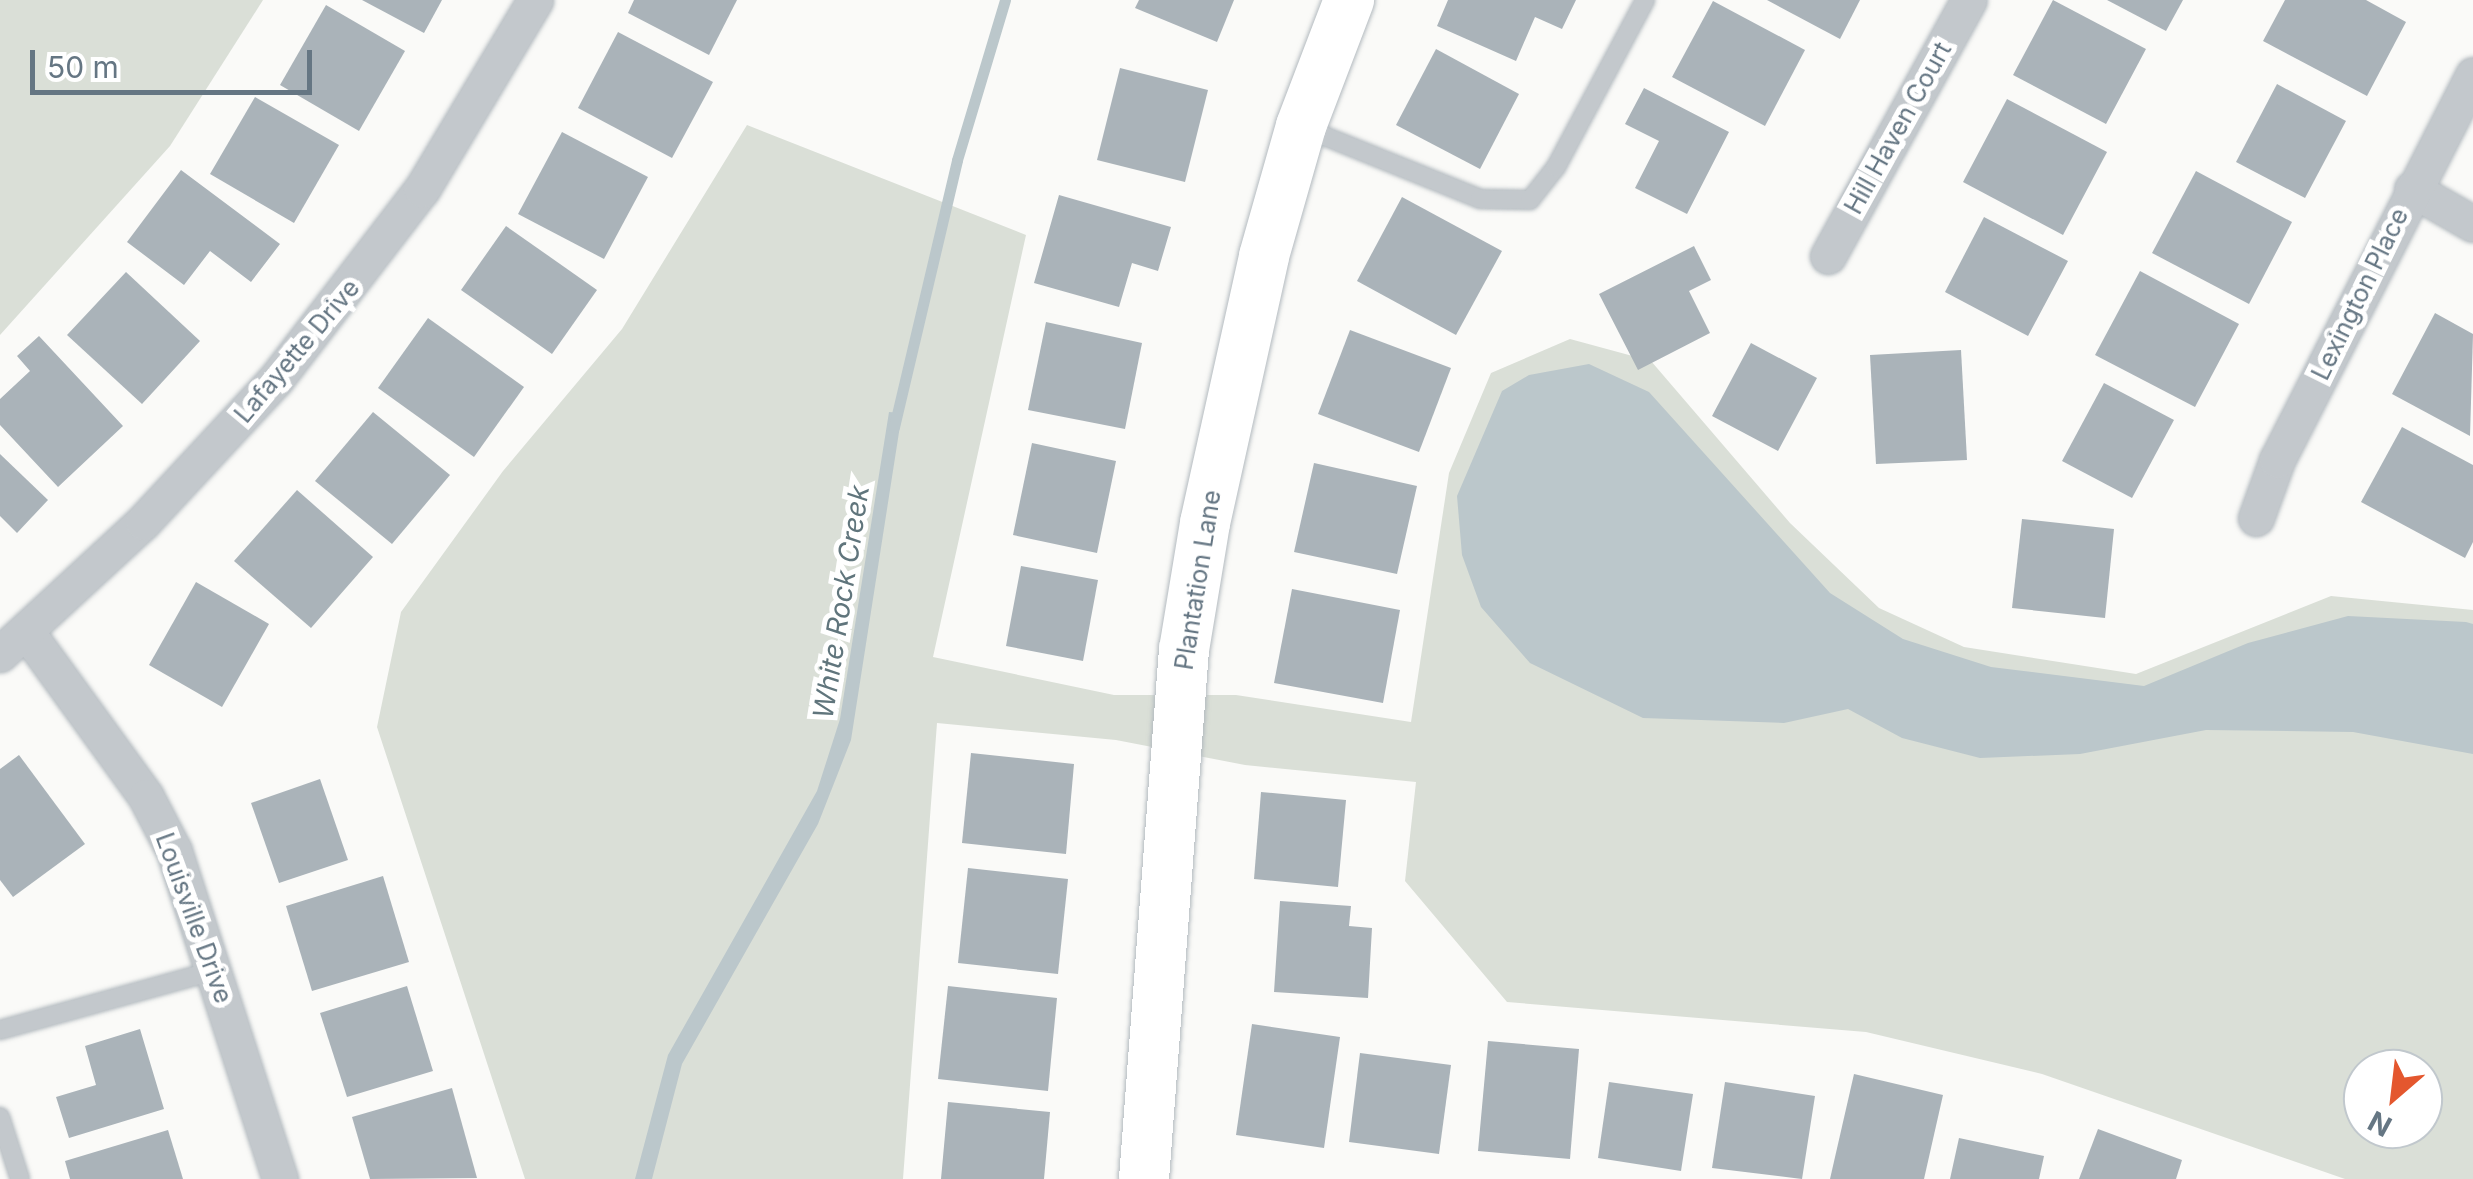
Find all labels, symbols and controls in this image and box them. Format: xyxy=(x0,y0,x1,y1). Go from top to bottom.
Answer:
scale bar xyxy=(35,30,318,92)
street label: Hill Haven Court xyxy=(1838,37,1958,219)
text: 50 m xyxy=(47,49,119,85)
street label: Lexington Place xyxy=(2305,203,2415,385)
street label: Lafayette Drive xyxy=(228,273,366,429)
water label: White Rock Creek xyxy=(806,483,876,721)
street label: Plantation Lane xyxy=(1169,488,1227,672)
street label: Louisville Drive xyxy=(149,829,239,1007)
north arrow xyxy=(2343,1049,2443,1149)
text: N xyxy=(2362,1104,2397,1144)

